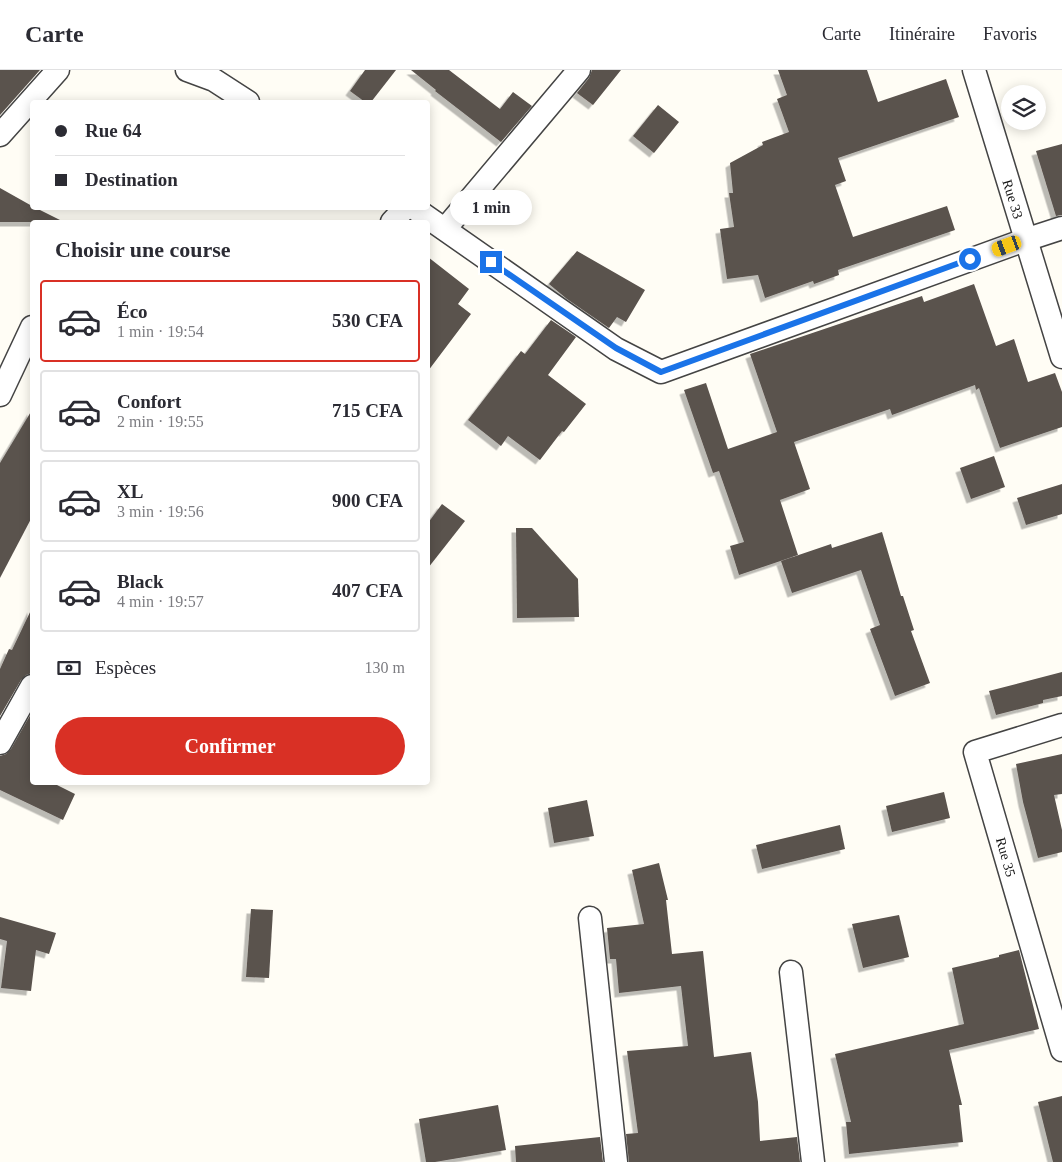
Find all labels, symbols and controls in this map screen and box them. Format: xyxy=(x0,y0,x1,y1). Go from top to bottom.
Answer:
text: Carte xyxy=(25,21,84,47)
text: Carte xyxy=(822,24,861,44)
text: Itinéraire xyxy=(889,24,955,44)
text: Favoris xyxy=(983,24,1037,44)
map controls xyxy=(1001,85,1046,130)
button: layers xyxy=(1001,85,1046,130)
text: Rue 64 xyxy=(85,120,141,141)
text: Destination xyxy=(85,169,178,190)
street label: Rue 33 xyxy=(999,178,1026,220)
callout: 1 min xyxy=(450,190,532,224)
text: 1 min xyxy=(472,199,510,216)
car xyxy=(990,234,1023,258)
text: Choisir une course xyxy=(55,237,231,262)
route start xyxy=(959,248,981,270)
route end xyxy=(480,251,502,273)
icon: car xyxy=(57,299,102,344)
text: Éco xyxy=(117,301,148,322)
text: 530 CFA xyxy=(332,310,403,331)
text: 1 min · 19:54 xyxy=(117,323,204,340)
icon: car xyxy=(57,389,102,434)
text: Confort xyxy=(117,391,181,412)
text: 715 CFA xyxy=(332,400,403,421)
text: 2 min · 19:55 xyxy=(117,413,204,430)
icon: car xyxy=(57,479,102,524)
text: XL xyxy=(117,481,143,502)
text: 900 CFA xyxy=(332,490,403,511)
text: 3 min · 19:56 xyxy=(117,503,204,520)
icon: car xyxy=(57,569,102,614)
text: Black xyxy=(117,571,163,592)
text: 407 CFA xyxy=(332,580,403,601)
text: 4 min · 19:57 xyxy=(117,593,204,610)
icon: cash xyxy=(55,654,83,682)
text: Espèces xyxy=(95,657,156,678)
text: 130 m xyxy=(365,659,405,676)
button: Confirmer xyxy=(55,717,405,775)
street label: Rue 35 xyxy=(993,836,1018,878)

